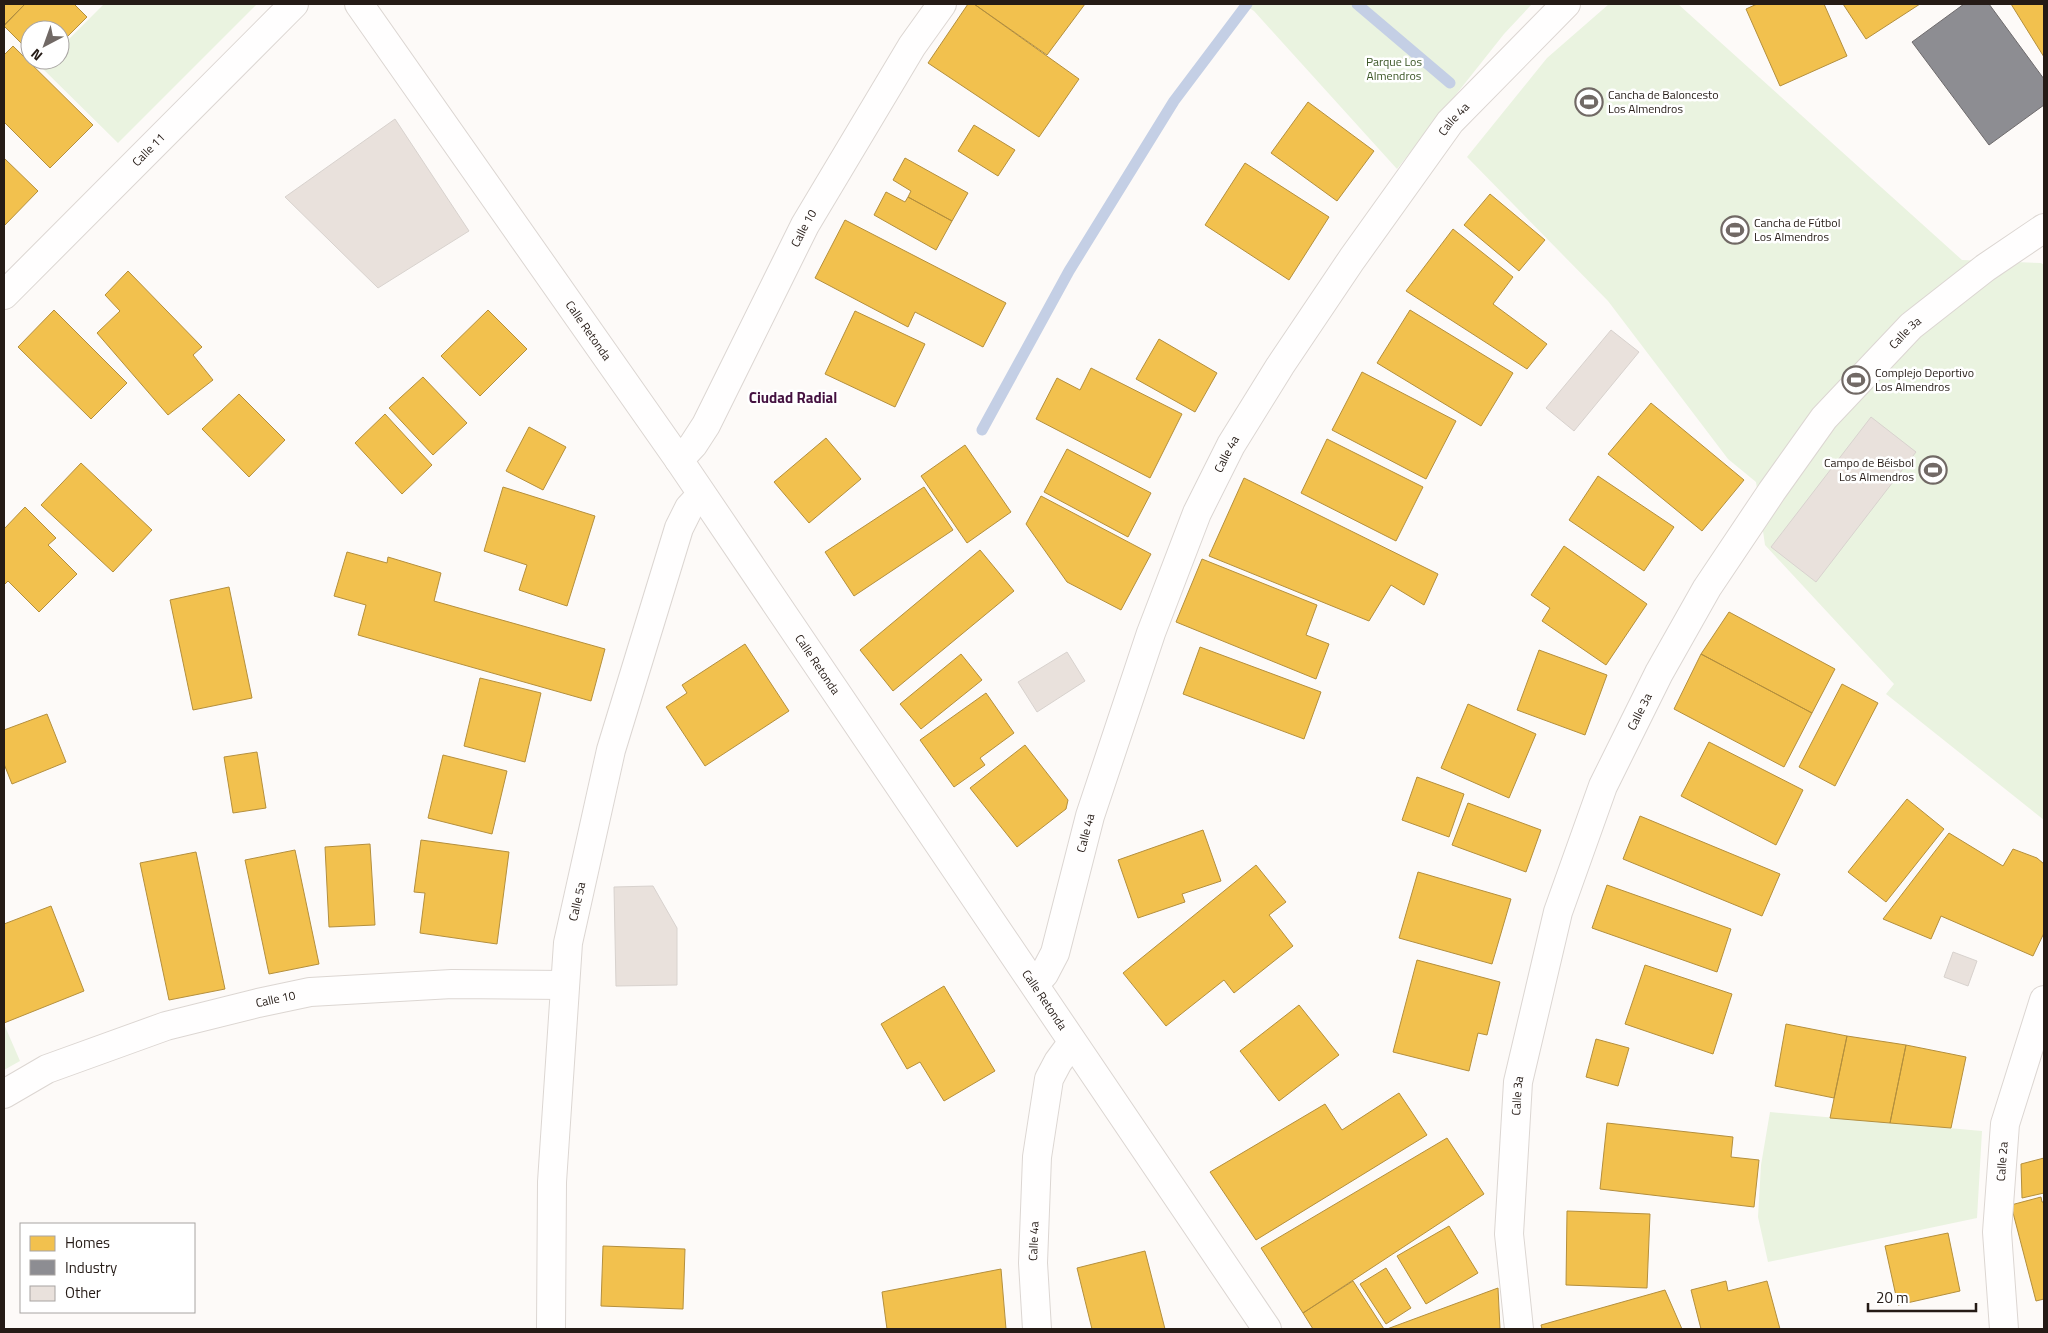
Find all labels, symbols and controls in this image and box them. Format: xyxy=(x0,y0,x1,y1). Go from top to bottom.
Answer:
north arrow xyxy=(20,20,70,70)
text: N xyxy=(26,44,47,66)
park label: Parque Los Almendros xyxy=(1366,52,1422,85)
place label: Cancha de Baloncesto Los Almendros xyxy=(1608,85,1719,118)
sports icon: Cancha de Baloncesto Los Almendros xyxy=(1574,87,1604,117)
street label: Calle 4a xyxy=(1433,98,1474,140)
street label: Calle 11 xyxy=(127,128,169,170)
street label: Calle 10 xyxy=(786,205,821,250)
place label: Cancha de Fútbol Los Almendros xyxy=(1754,213,1840,246)
sports icon: Cancha de Fútbol Los Almendros xyxy=(1720,215,1750,245)
street label: Calle Retonda xyxy=(561,296,616,364)
street label: Calle 3a xyxy=(1884,311,1925,353)
place label: Complejo Deportivo Los Almendros xyxy=(1875,363,1974,396)
sports icon: Complejo Deportivo Los Almendros xyxy=(1841,365,1871,395)
district label: Ciudad Radial xyxy=(749,386,837,409)
street label: Calle 4a xyxy=(1209,431,1244,476)
place label: Campo de Béisbol Los Almendros xyxy=(1824,453,1914,486)
sports icon: Campo de Béisbol Los Almendros xyxy=(1918,455,1948,485)
street label: Calle Retonda xyxy=(790,630,845,698)
street label: Calle 3a xyxy=(1622,690,1657,734)
street label: Calle 4a xyxy=(1071,811,1099,854)
street label: Calle 5a xyxy=(563,880,590,923)
street label: Calle Retonda xyxy=(1017,966,1072,1034)
street label: Calle 10 xyxy=(254,985,297,1012)
street label: Calle 3a xyxy=(1506,1074,1528,1116)
street label: Calle 2a xyxy=(1991,1141,2013,1182)
street label: Calle 4a xyxy=(1023,1221,1044,1261)
legend xyxy=(20,1223,195,1313)
text: Homes xyxy=(65,1231,110,1254)
text: Industry xyxy=(65,1256,117,1279)
scale bar xyxy=(1868,1280,1976,1312)
text: Other xyxy=(65,1281,101,1304)
text: 20 m xyxy=(1876,1286,1909,1309)

